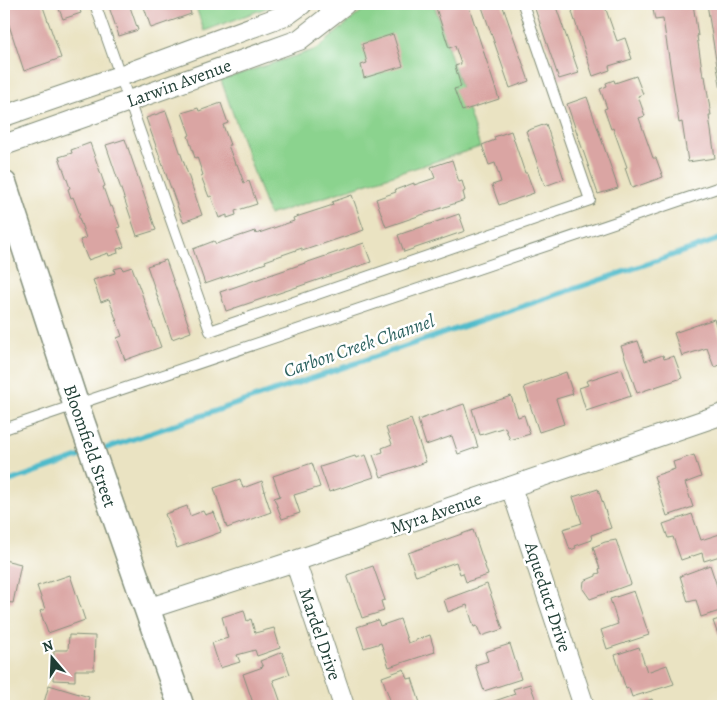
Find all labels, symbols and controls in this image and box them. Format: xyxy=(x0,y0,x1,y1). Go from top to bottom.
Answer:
street label: Larwin Avenue xyxy=(123,53,235,113)
water label: Carbon Creek Channel xyxy=(280,308,438,384)
street label: Bloomfield Street xyxy=(58,381,122,511)
street label: Myra Avenue xyxy=(387,486,485,540)
street label: Aqueduct Drive xyxy=(519,538,577,655)
street label: Mardel Drive xyxy=(293,585,347,683)
north arrow xyxy=(28,632,78,682)
text: N xyxy=(40,636,56,657)

